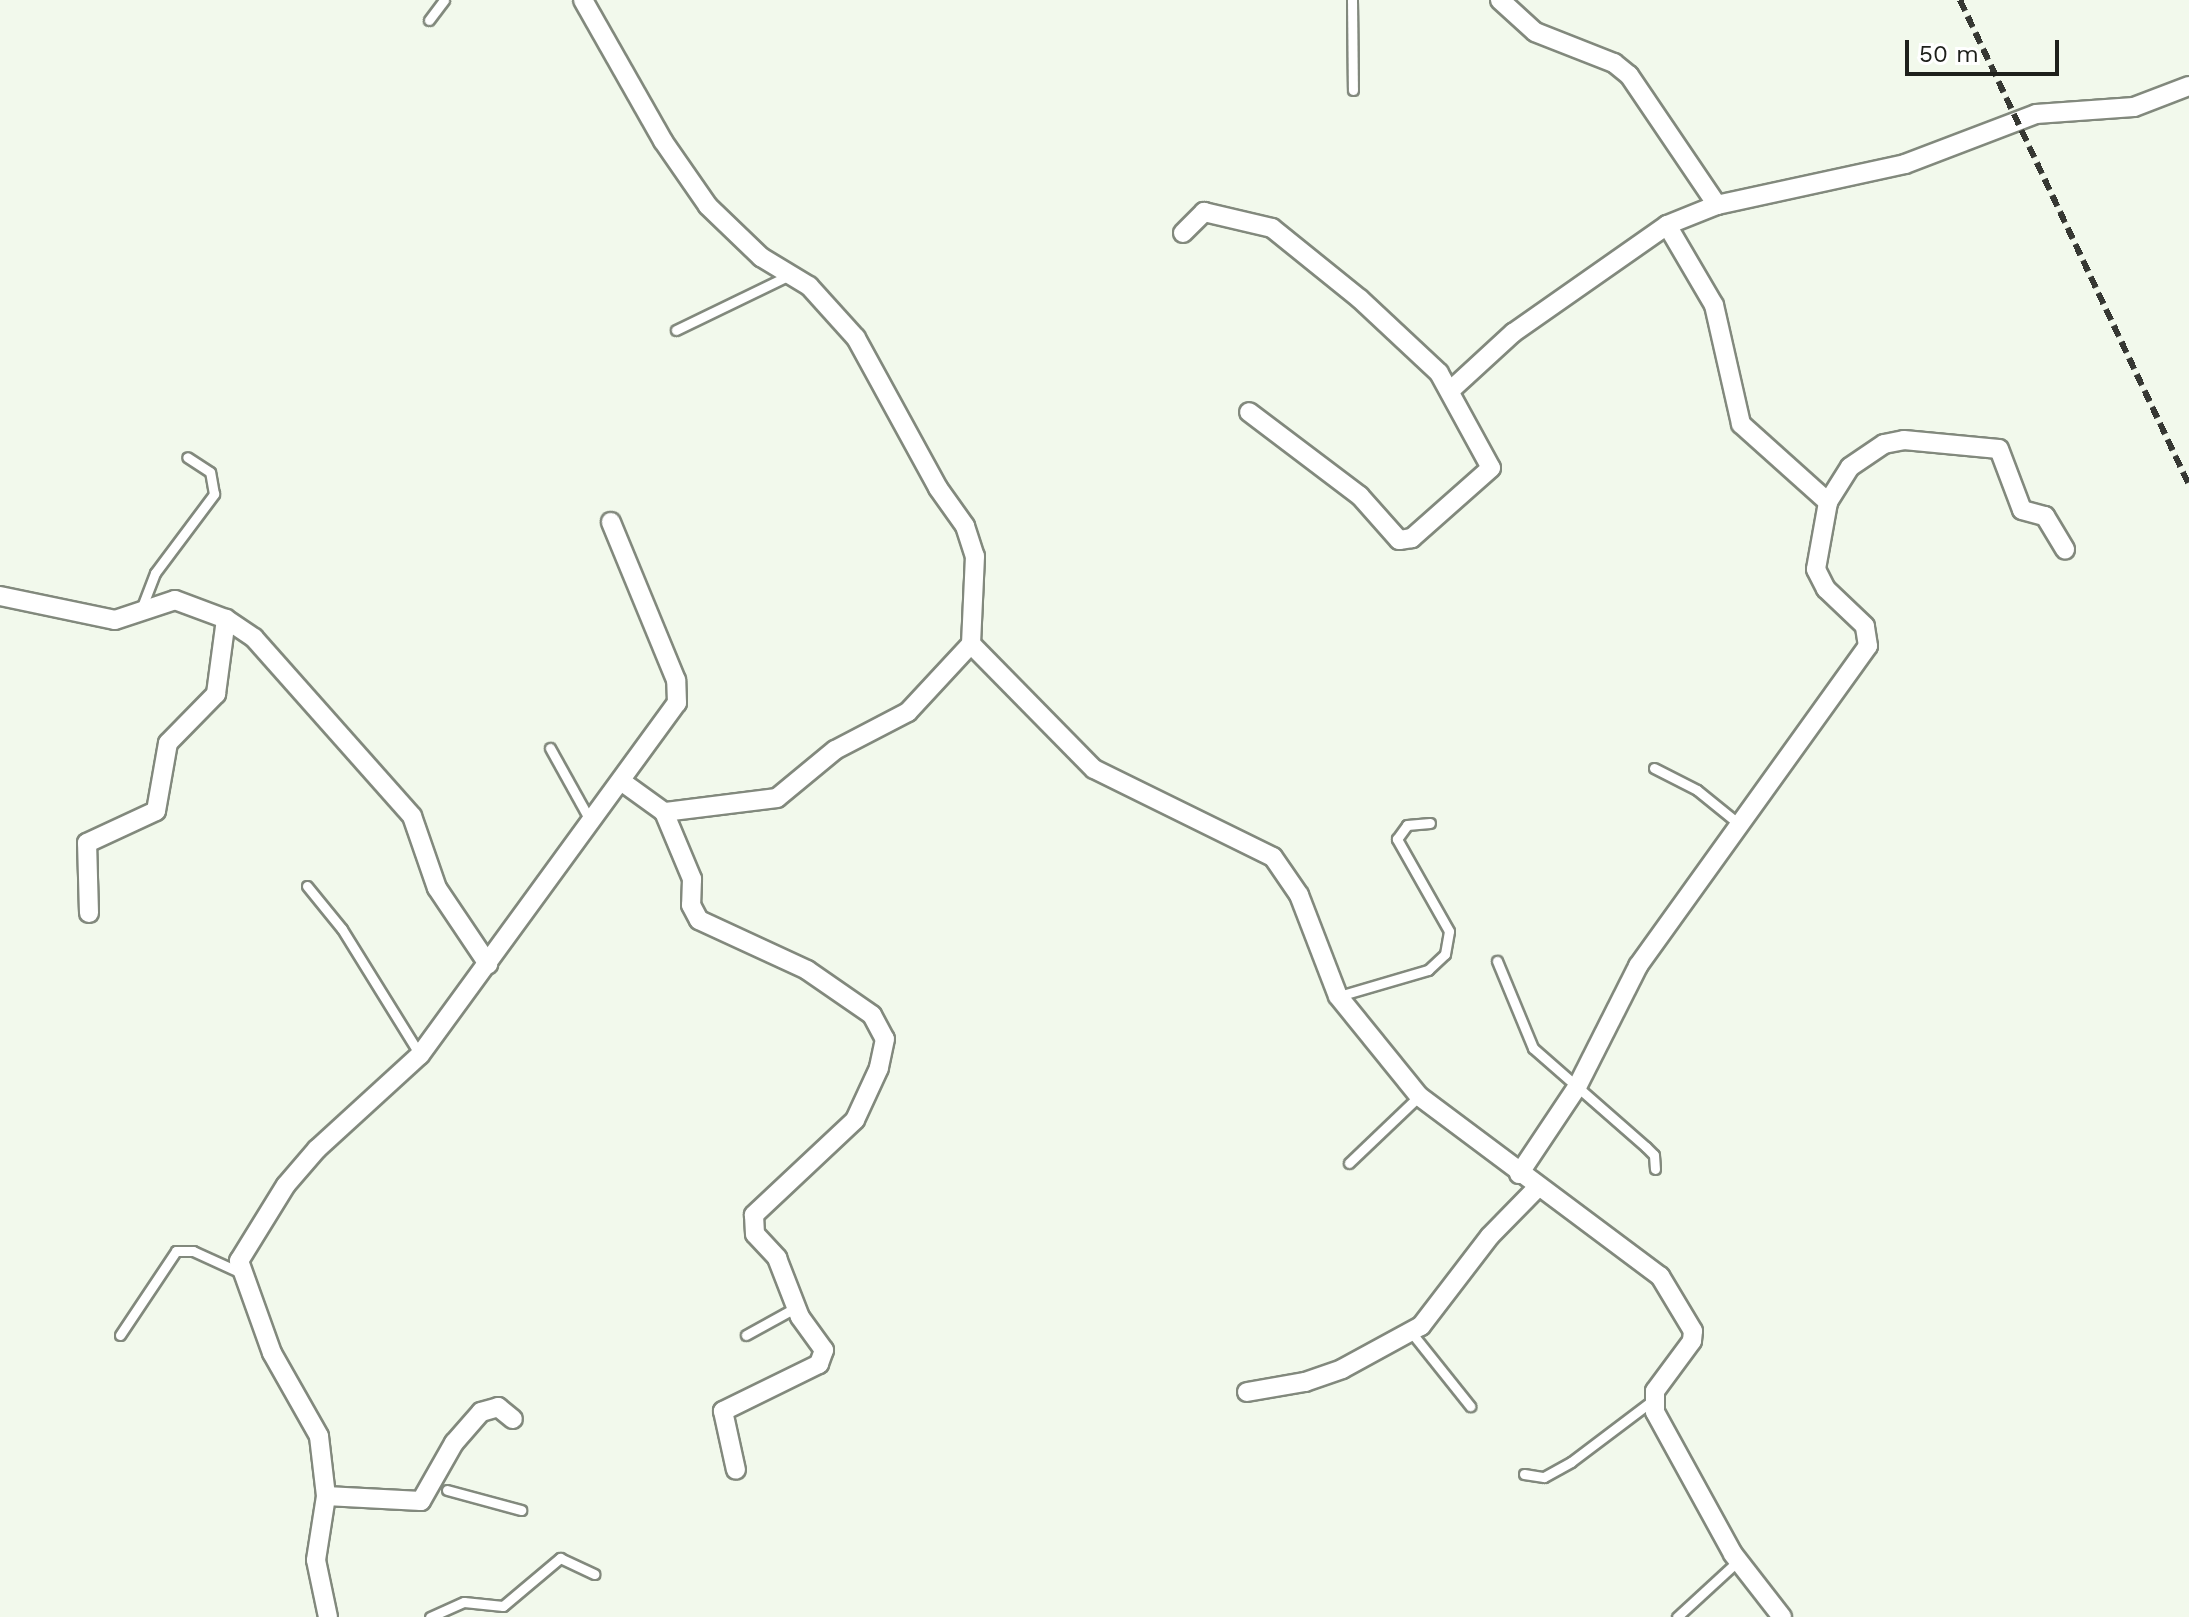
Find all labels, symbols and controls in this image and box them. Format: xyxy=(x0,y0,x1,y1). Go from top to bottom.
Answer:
scale bar xyxy=(1909,24,2063,74)
text: 50 m xyxy=(1919,40,1979,68)

